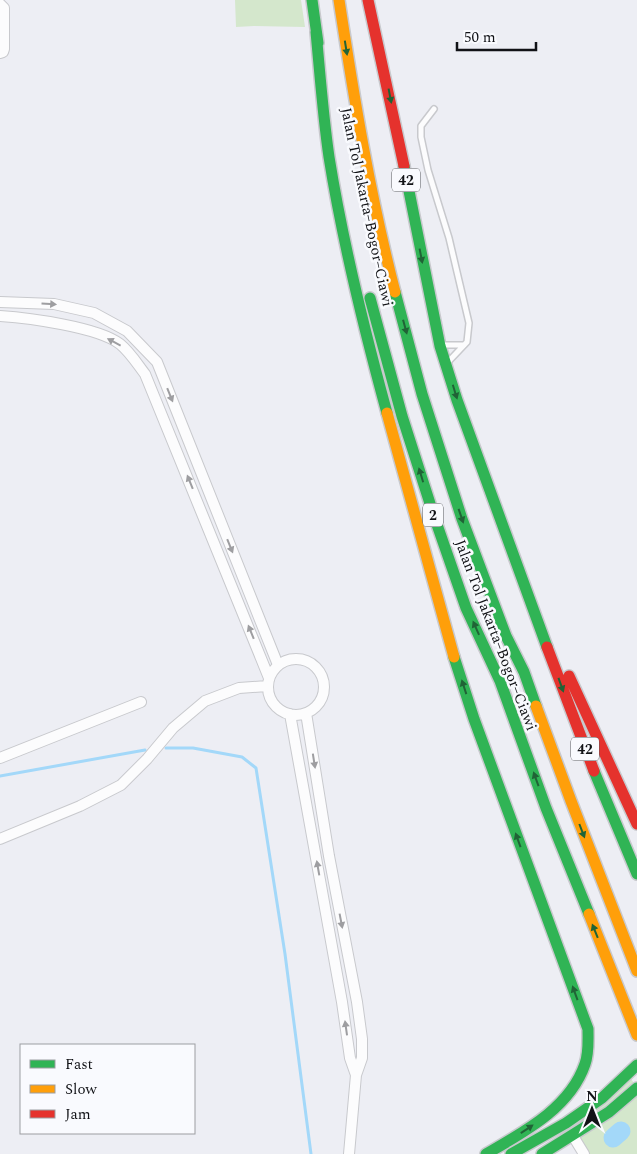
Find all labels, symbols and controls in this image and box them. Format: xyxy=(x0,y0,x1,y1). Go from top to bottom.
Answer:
scale bar xyxy=(457,20,536,52)
text: 50 m xyxy=(464,26,496,49)
one-way arrow xyxy=(342,41,350,57)
one-way arrow xyxy=(386,89,394,104)
street label: Jalan Tol Jakarta–Bogor–Ciawi xyxy=(334,105,399,309)
road number: 42 xyxy=(392,168,420,192)
one-way arrow xyxy=(417,248,425,263)
one-way arrow xyxy=(41,300,57,308)
one-way arrow xyxy=(401,319,409,334)
one-way arrow xyxy=(106,338,121,346)
one-way arrow xyxy=(451,385,459,400)
one-way arrow xyxy=(167,388,175,402)
one-way arrow xyxy=(417,468,424,483)
one-way arrow xyxy=(186,474,194,489)
road number: 2 xyxy=(423,504,443,526)
one-way arrow xyxy=(457,509,465,524)
street label: Jalan Tol Jakarta–Bogor–Ciawi xyxy=(448,536,543,734)
one-way arrow xyxy=(227,539,235,553)
one-way arrow xyxy=(471,621,479,635)
one-way arrow xyxy=(247,625,254,640)
one-way arrow xyxy=(557,678,565,693)
one-way arrow xyxy=(459,679,467,694)
road number: 42 xyxy=(571,738,599,761)
one-way arrow xyxy=(310,753,318,769)
one-way arrow xyxy=(532,772,539,787)
one-way arrow xyxy=(578,824,586,839)
one-way arrow xyxy=(514,832,522,847)
one-way arrow xyxy=(313,860,321,876)
one-way arrow xyxy=(338,913,346,929)
one-way arrow xyxy=(591,923,598,938)
one-way arrow xyxy=(571,985,578,1000)
one-way arrow xyxy=(341,1020,349,1036)
legend xyxy=(20,1044,195,1134)
text: Fast xyxy=(65,1053,93,1076)
text: Slow xyxy=(65,1078,97,1101)
north arrow xyxy=(567,1084,617,1134)
text: N xyxy=(586,1086,598,1107)
text: Jam xyxy=(65,1103,91,1126)
one-way arrow xyxy=(521,1124,534,1134)

